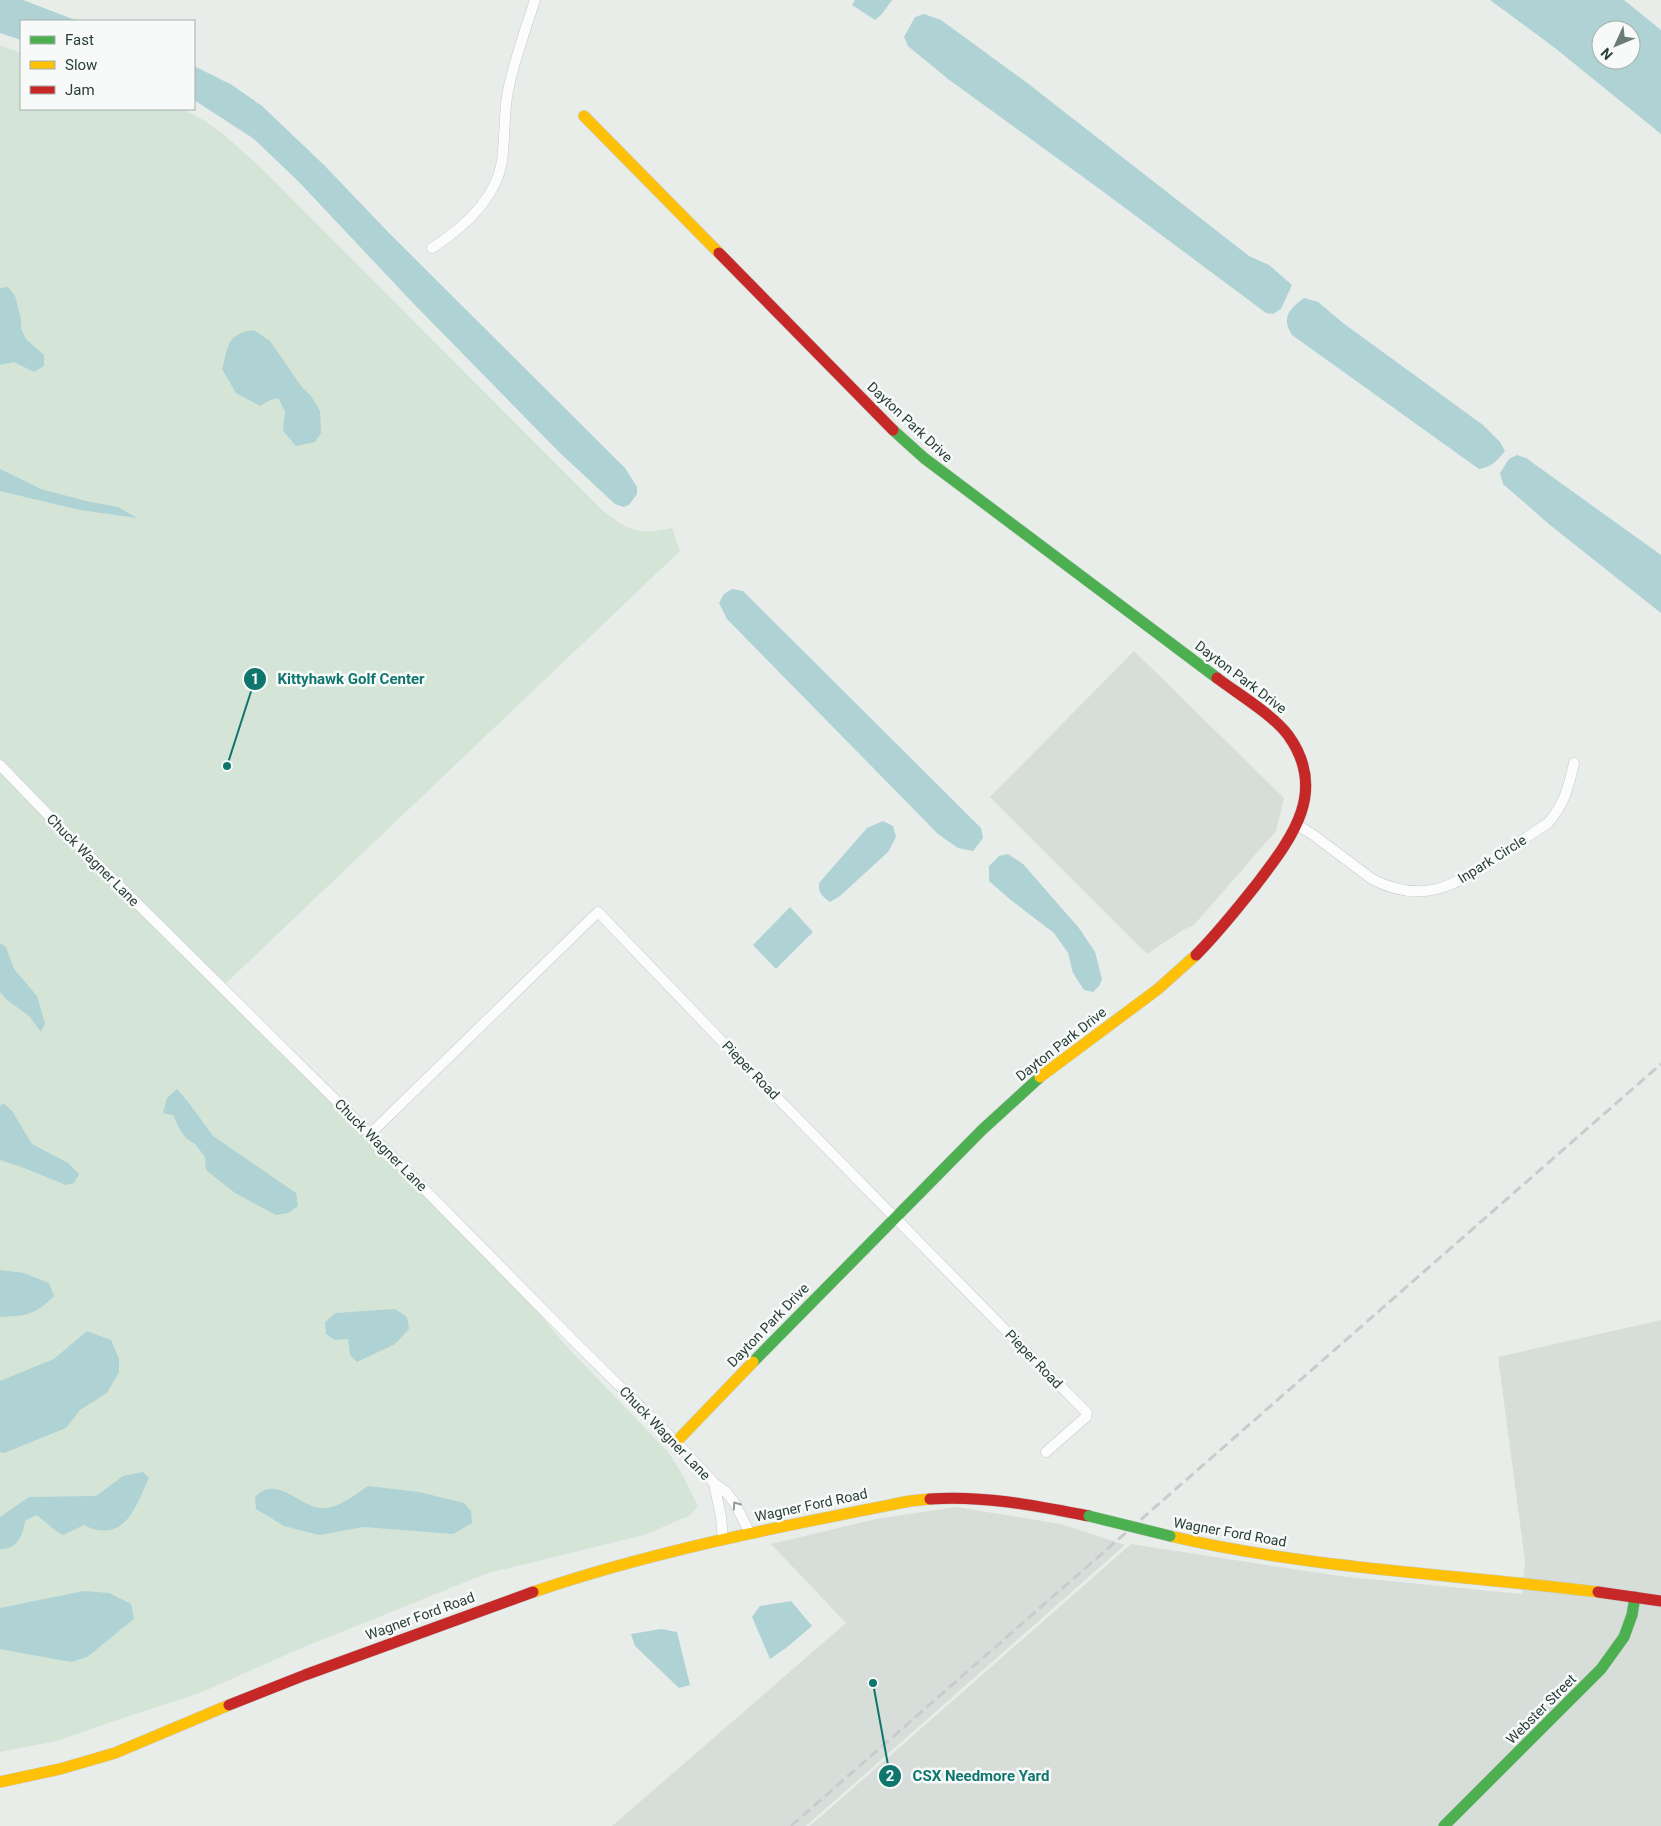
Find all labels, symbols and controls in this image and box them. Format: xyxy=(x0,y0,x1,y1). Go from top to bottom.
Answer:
legend xyxy=(20,20,195,110)
north arrow xyxy=(1591,20,1641,70)
text: Fast xyxy=(65,31,94,49)
text: N xyxy=(1597,45,1616,63)
text: Slow xyxy=(65,56,97,74)
text: Jam xyxy=(65,81,95,99)
street label: Dayton Park Drive xyxy=(864,379,956,465)
street label: Dayton Park Drive xyxy=(1192,637,1290,717)
callout: Kittyhawk Golf Center xyxy=(242,664,435,694)
text: 1 xyxy=(251,670,259,688)
text: Kittyhawk Golf Center xyxy=(277,670,425,688)
street label: Chuck Wagner Lane xyxy=(44,811,142,909)
street label: Inpark Circle xyxy=(1455,832,1529,886)
street label: Dayton Park Drive xyxy=(1013,1004,1109,1084)
street label: Pieper Road xyxy=(719,1037,783,1103)
street label: Chuck Wagner Lane xyxy=(332,1096,430,1194)
street label: Dayton Park Drive xyxy=(724,1280,812,1370)
street label: Pieper Road xyxy=(1002,1326,1066,1392)
street label: Chuck Wagner Lane xyxy=(616,1383,714,1483)
street label: Wagner Ford Road xyxy=(753,1485,869,1525)
one-way arrow xyxy=(733,1501,742,1511)
street label: Wagner Ford Road xyxy=(1172,1514,1288,1550)
street label: Wagner Ford Road xyxy=(363,1589,477,1643)
street label: Webster Street xyxy=(1503,1671,1579,1747)
callout: CSX Needmore Yard xyxy=(878,1761,1060,1791)
text: 2 xyxy=(886,1767,895,1785)
text: CSX Needmore Yard xyxy=(913,1767,1049,1785)

